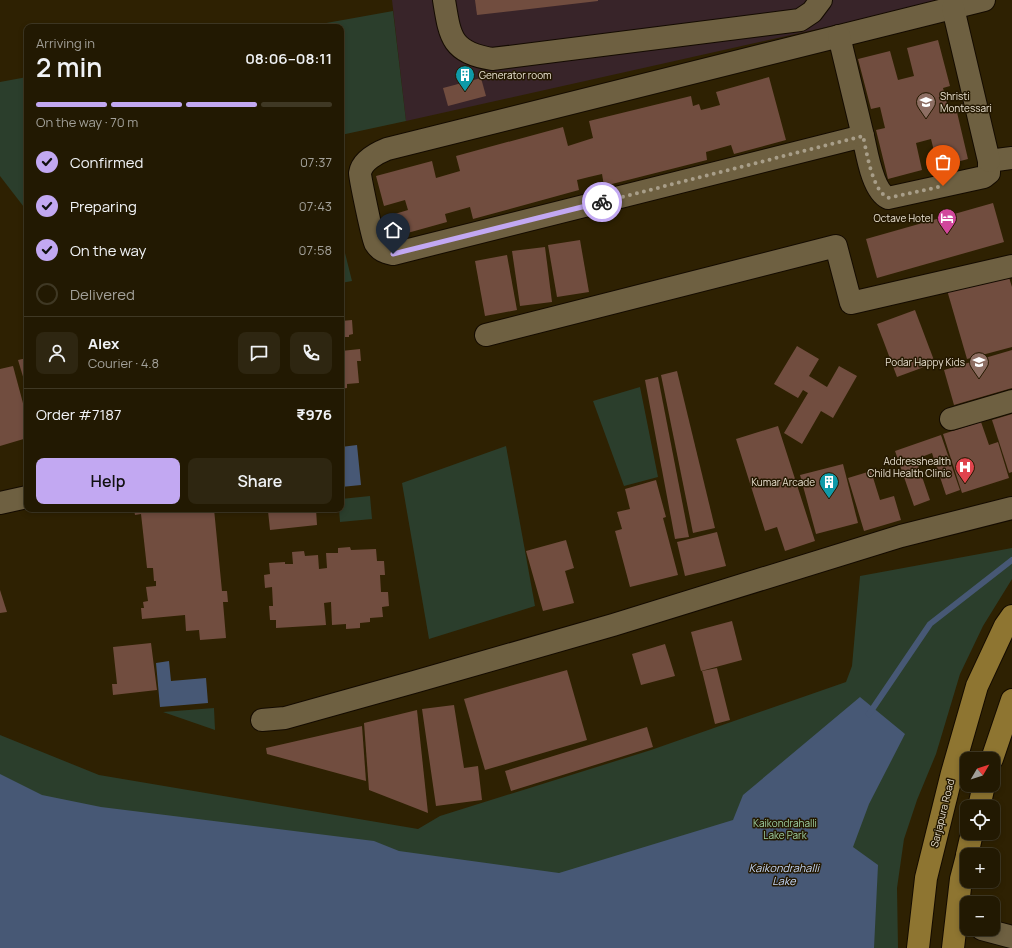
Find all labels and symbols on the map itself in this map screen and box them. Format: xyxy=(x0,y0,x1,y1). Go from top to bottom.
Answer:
building icon: Generator room xyxy=(454,64,476,92)
place label: Generator room xyxy=(479,68,552,82)
place label: Shristi Montessari xyxy=(940,89,992,115)
school or university icon: Shristi Montessari xyxy=(915,91,937,119)
pin xyxy=(926,145,960,186)
courier xyxy=(582,182,622,222)
hotel icon: Octave Hotel xyxy=(936,207,958,235)
place label: Octave Hotel xyxy=(873,211,933,225)
pin xyxy=(376,213,410,254)
school or university icon: Podar Happy Kids xyxy=(968,351,990,379)
place label: Podar Happy Kids xyxy=(885,355,965,369)
place label: Addresshealth Child Health Clinic xyxy=(867,454,951,480)
hospital icon: Addresshealth Child Health Clinic xyxy=(954,456,976,484)
building icon: Kumar Arcade xyxy=(818,471,840,499)
place label: Kumar Arcade xyxy=(751,475,815,489)
north arrow xyxy=(960,752,1000,792)
street label: Sarjapura Road xyxy=(927,777,957,849)
park label: Kaikondrahalli Lake Park xyxy=(753,816,817,842)
water label: Kaikondrahalli Lake xyxy=(749,860,821,888)

